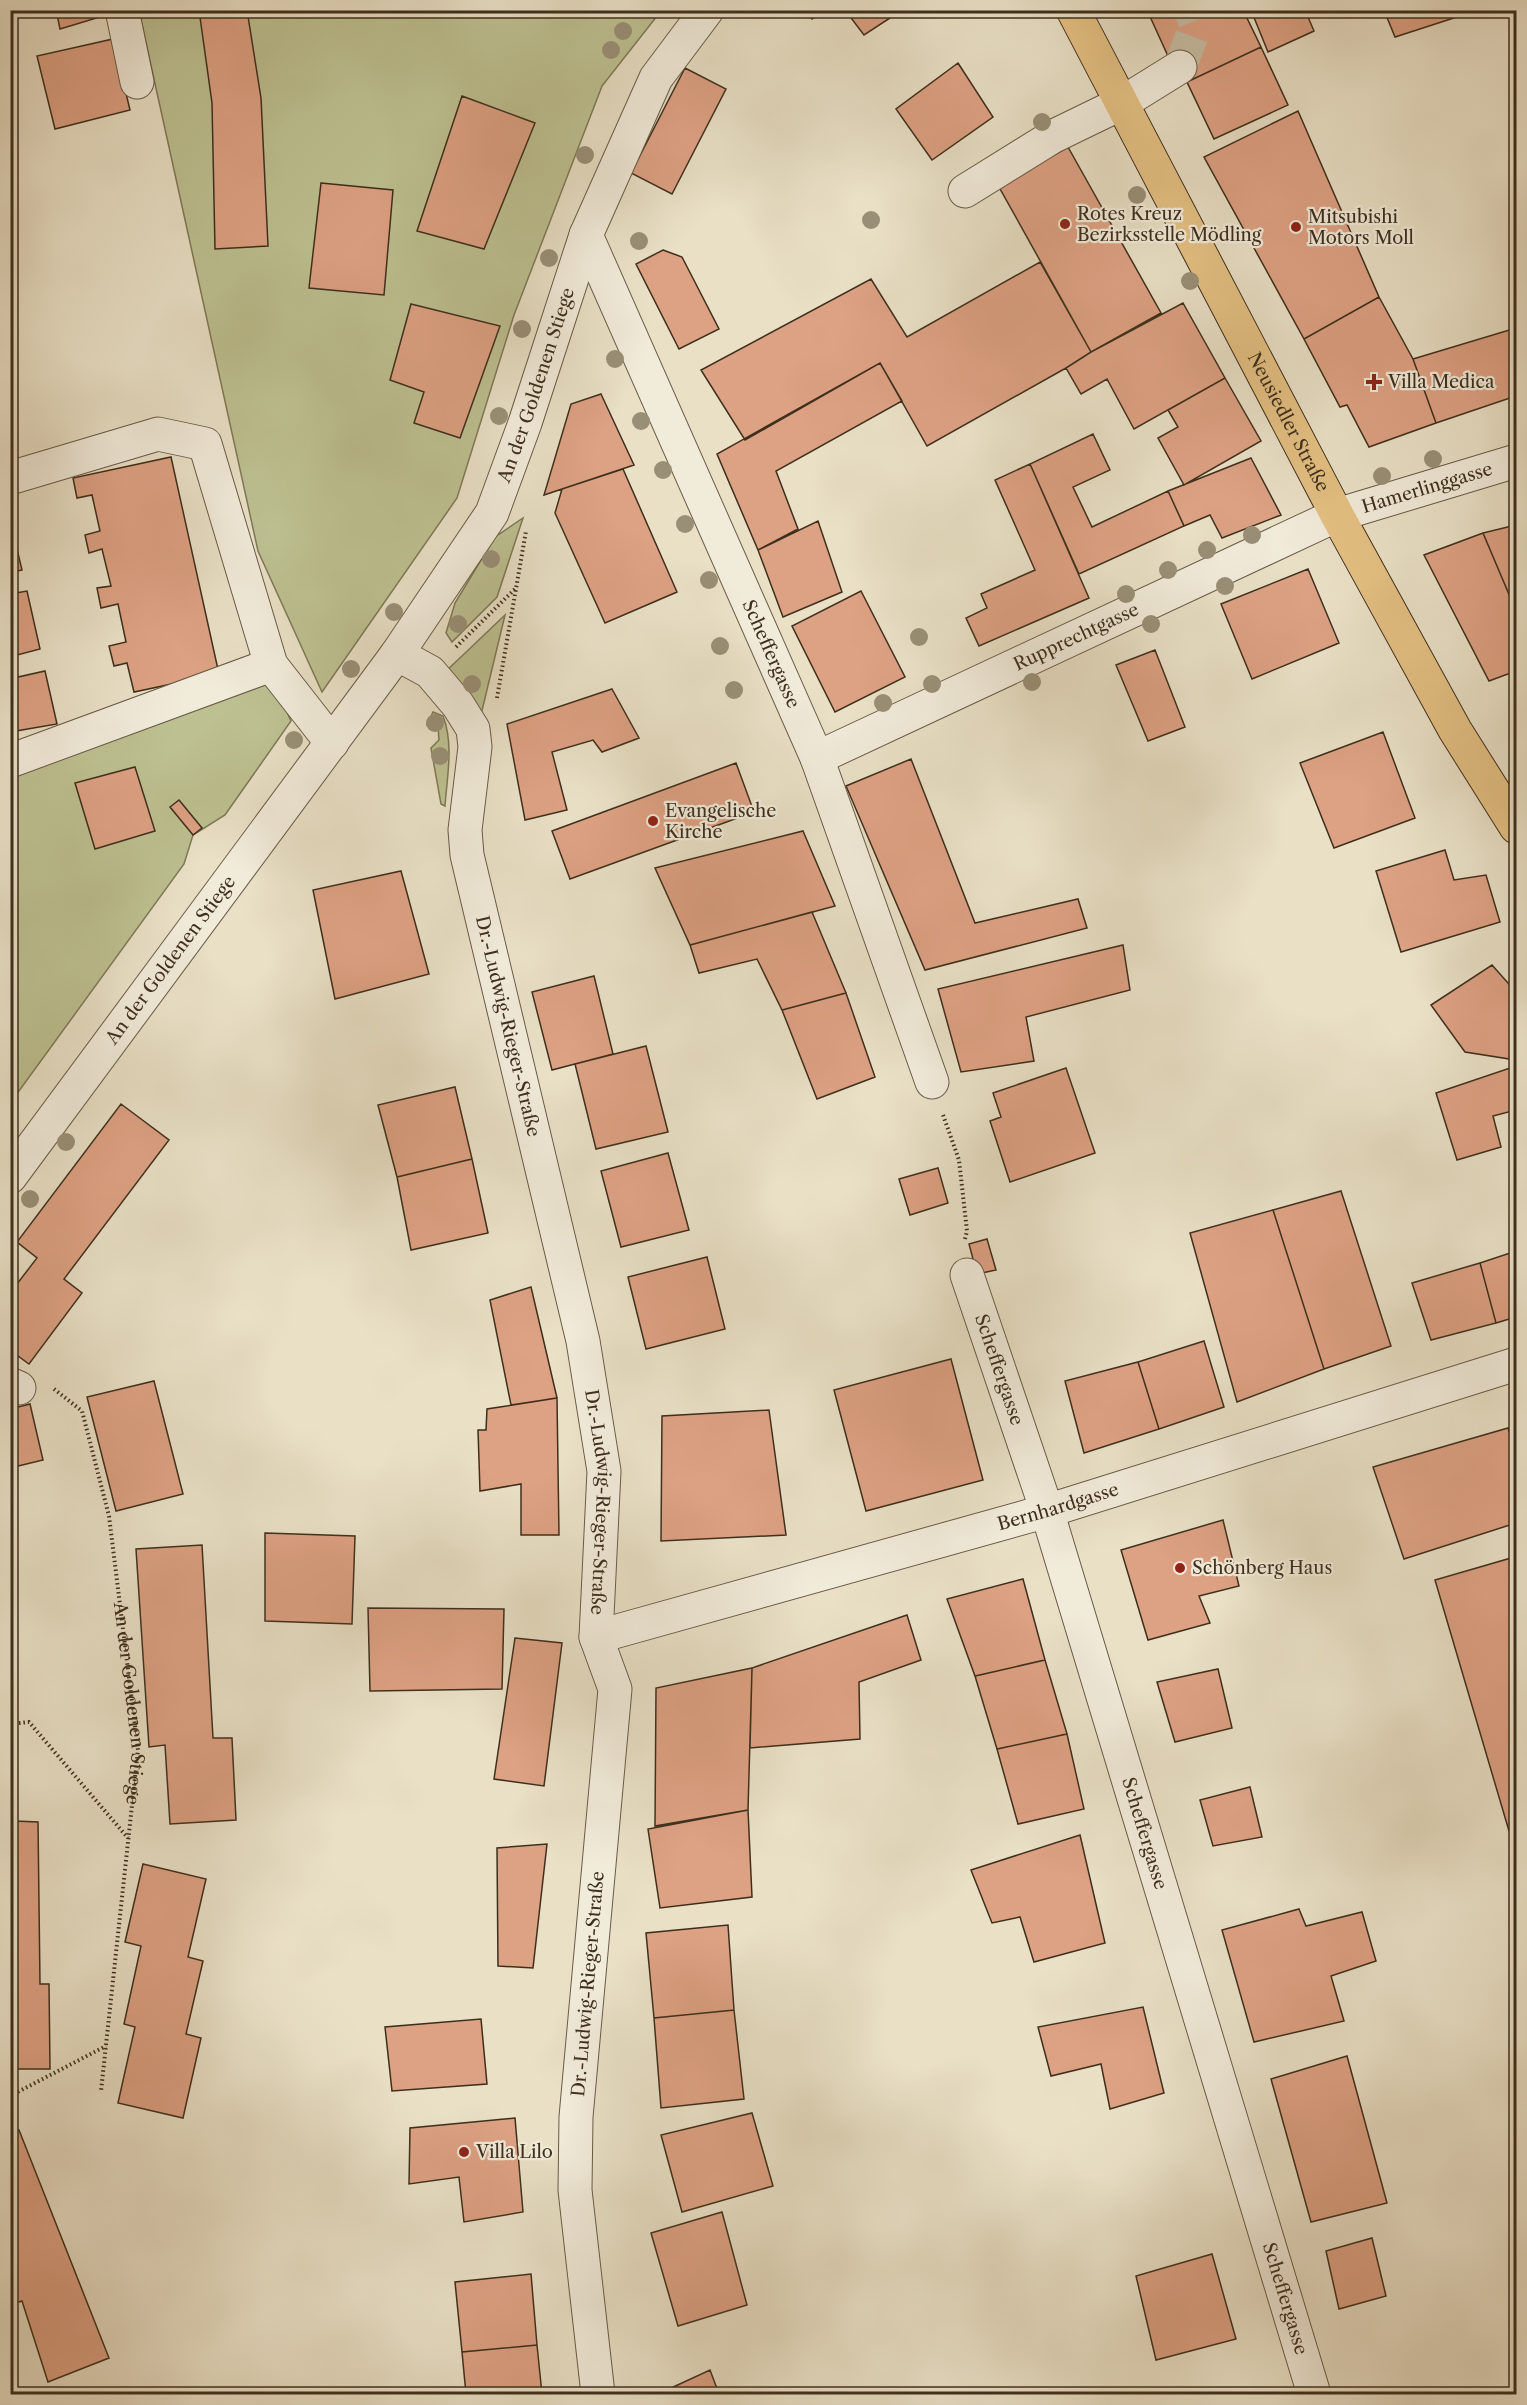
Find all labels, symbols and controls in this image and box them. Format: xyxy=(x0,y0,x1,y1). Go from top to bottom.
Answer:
place label: Rotes Kreuz Bezirksstelle Mödling xyxy=(1077,203,1262,246)
place label: Mitsubishi Motors Moll xyxy=(1308,206,1414,249)
marker: Rotes Kreuz Bezirksstelle Mödling xyxy=(1058,217,1072,231)
marker: Mitsubishi Motors Moll xyxy=(1289,220,1303,234)
street label: An der Goldenen Stiege xyxy=(493,285,579,487)
street label: Neusiedler Straße xyxy=(1243,349,1334,496)
place label: Villa Medica xyxy=(1387,371,1495,393)
marker: Villa Medica xyxy=(1365,373,1383,391)
street label: Hamerlinggasse xyxy=(1359,458,1495,518)
street label: Scheffergasse xyxy=(738,596,805,712)
street label: Rupprechtgasse xyxy=(1010,598,1142,676)
place label: Evangelische Kirche xyxy=(665,800,776,843)
marker: Evangelische Kirche xyxy=(646,814,660,828)
street label: An der Goldenen Stiege xyxy=(100,871,240,1049)
street label: Dr.-Ludwig-Rieger-Straße xyxy=(471,914,545,1139)
street label: Scheffergasse xyxy=(970,1311,1028,1428)
street label: Dr.-Ludwig-Rieger-Straße xyxy=(580,1388,615,1615)
street label: Bernhardgasse xyxy=(995,1478,1121,1535)
place label: Schönberg Haus xyxy=(1192,1557,1332,1579)
marker: Schönberg Haus xyxy=(1173,1561,1187,1575)
street label: An der Goldenen Stiege xyxy=(109,1600,149,1806)
street label: Scheffergasse xyxy=(1117,1775,1172,1892)
street label: Dr.-Ludwig-Rieger-Straße xyxy=(567,1870,609,2098)
place label: Villa Lilo xyxy=(475,2141,553,2163)
marker: Villa Lilo xyxy=(457,2145,471,2159)
street label: Scheffergasse xyxy=(1258,2240,1312,2357)

